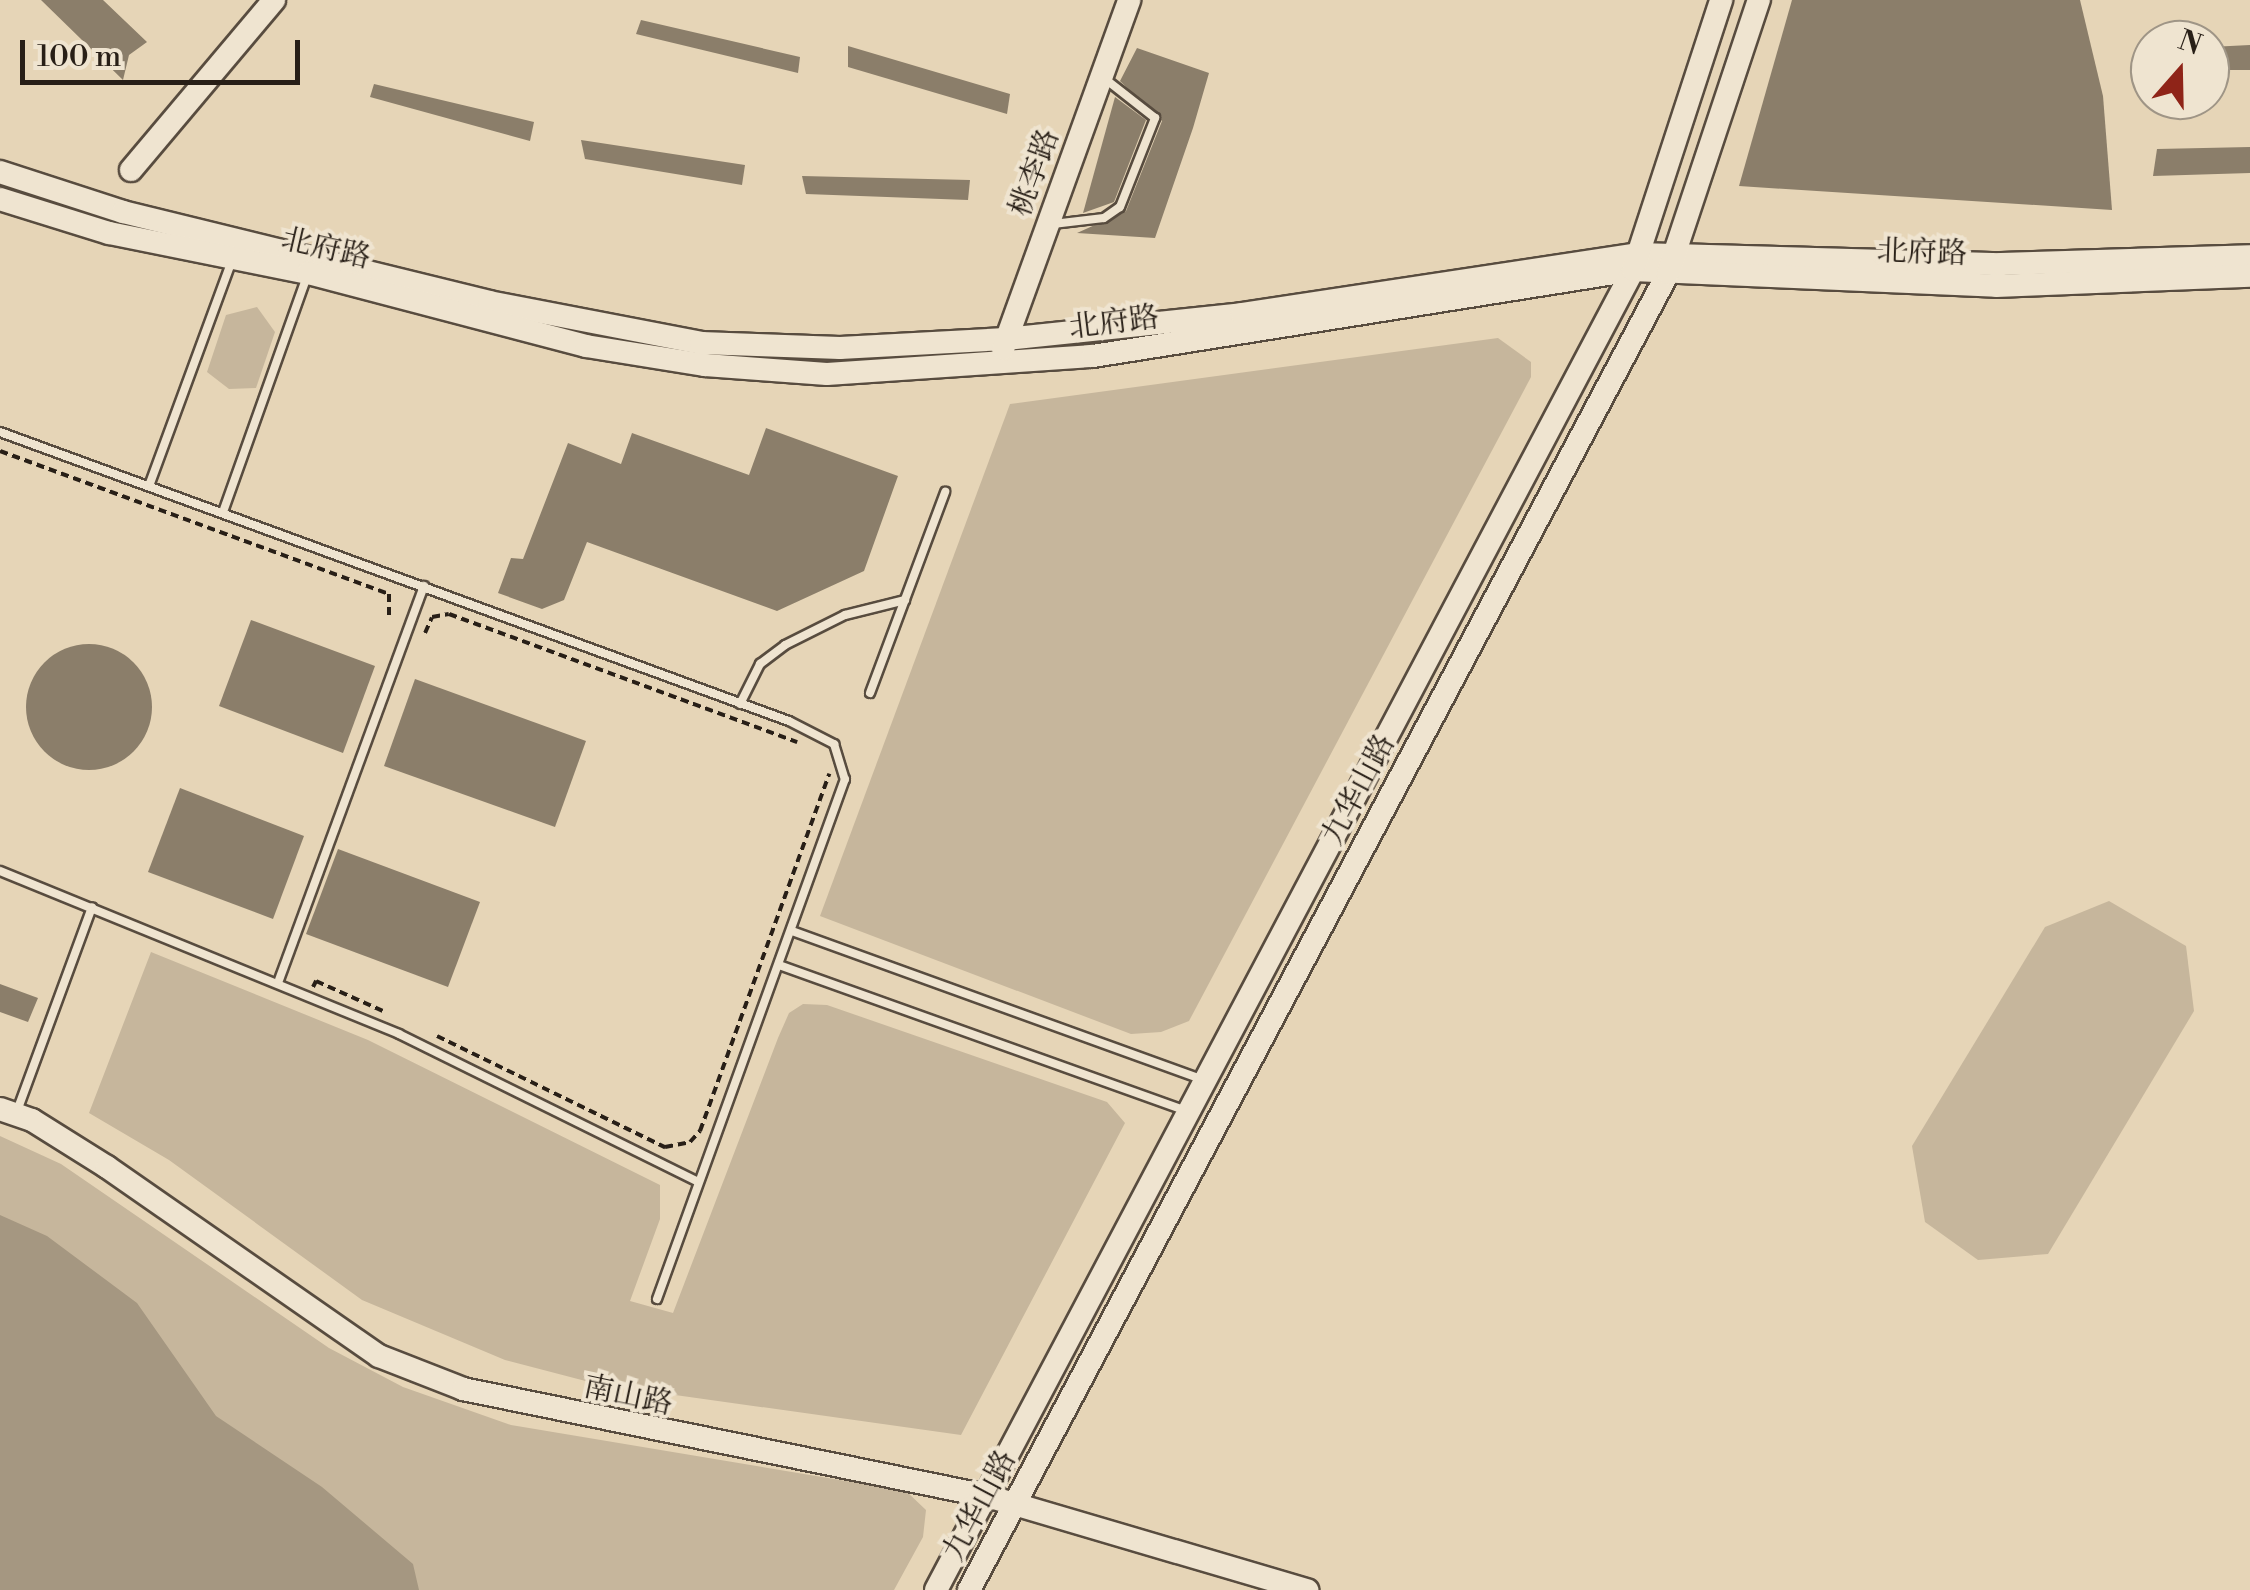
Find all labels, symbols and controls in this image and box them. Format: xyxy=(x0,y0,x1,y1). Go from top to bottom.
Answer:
scale bar xyxy=(25,20,305,82)
north arrow xyxy=(2130,20,2230,120)
text: N xyxy=(2173,23,2206,63)
text: 100 m xyxy=(37,38,121,76)
street label: 桃李路 xyxy=(1003,125,1067,221)
street label: 北府路 xyxy=(278,221,374,277)
street label: 北府路 xyxy=(1876,233,1968,273)
street label: 北府路 xyxy=(1067,300,1161,346)
street label: 九华山路 xyxy=(1315,729,1403,851)
street label: 南山路 xyxy=(580,1369,676,1423)
street label: 九华山路 xyxy=(936,1445,1024,1567)

